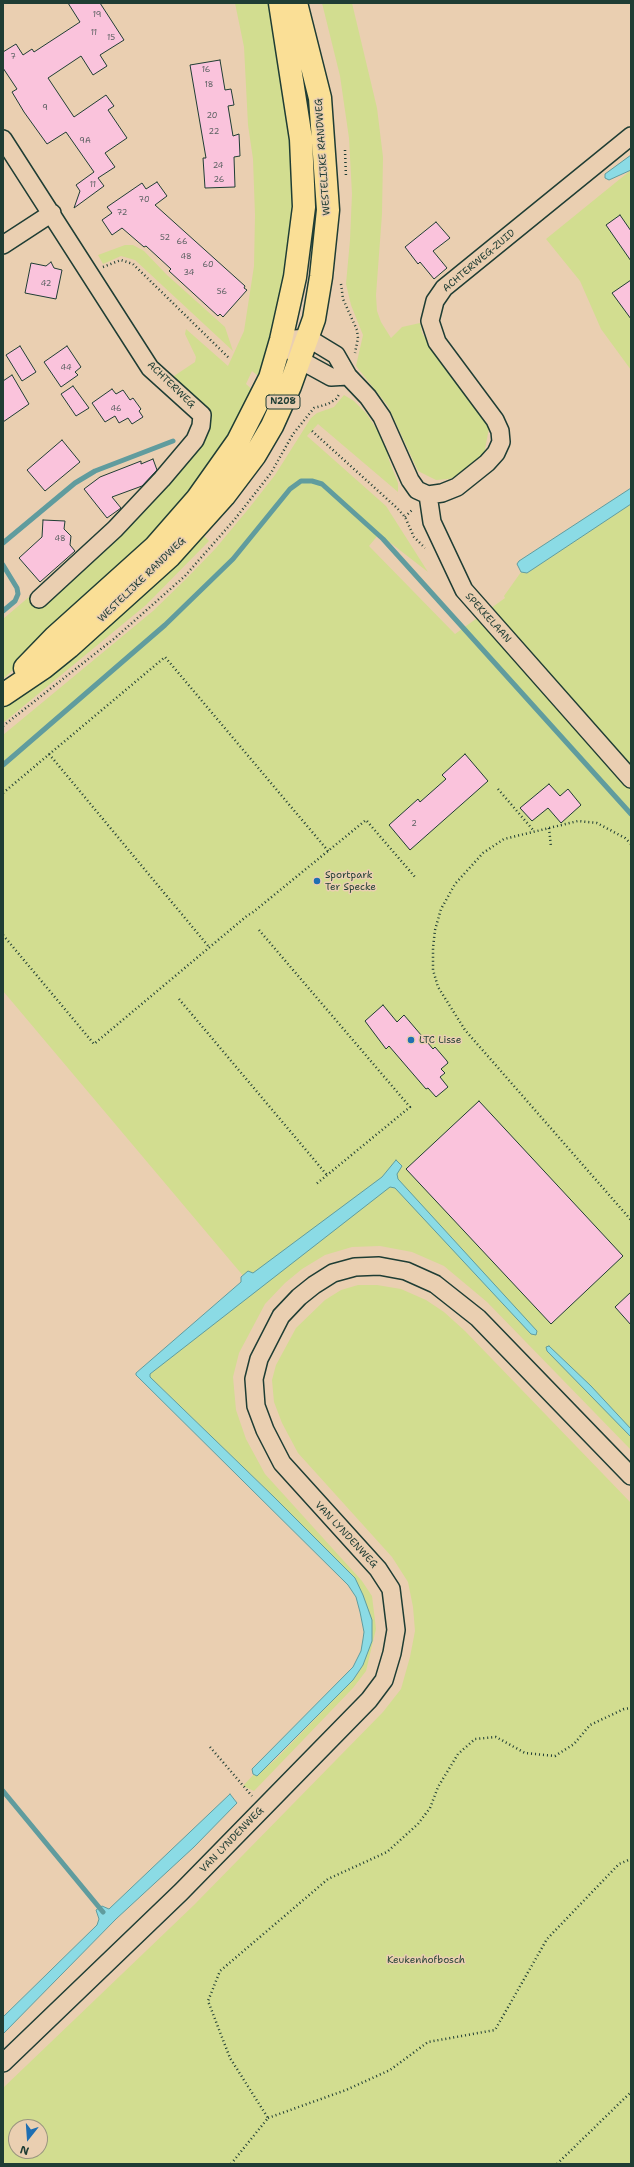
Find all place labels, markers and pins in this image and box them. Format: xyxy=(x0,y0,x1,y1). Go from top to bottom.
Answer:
place label: Sportpark Ter Specke xyxy=(325,869,376,892)
marker: Sportpark Ter Specke xyxy=(312,876,322,886)
place label: LTC Lisse xyxy=(419,1034,461,1046)
marker: LTC Lisse xyxy=(406,1035,416,1045)

